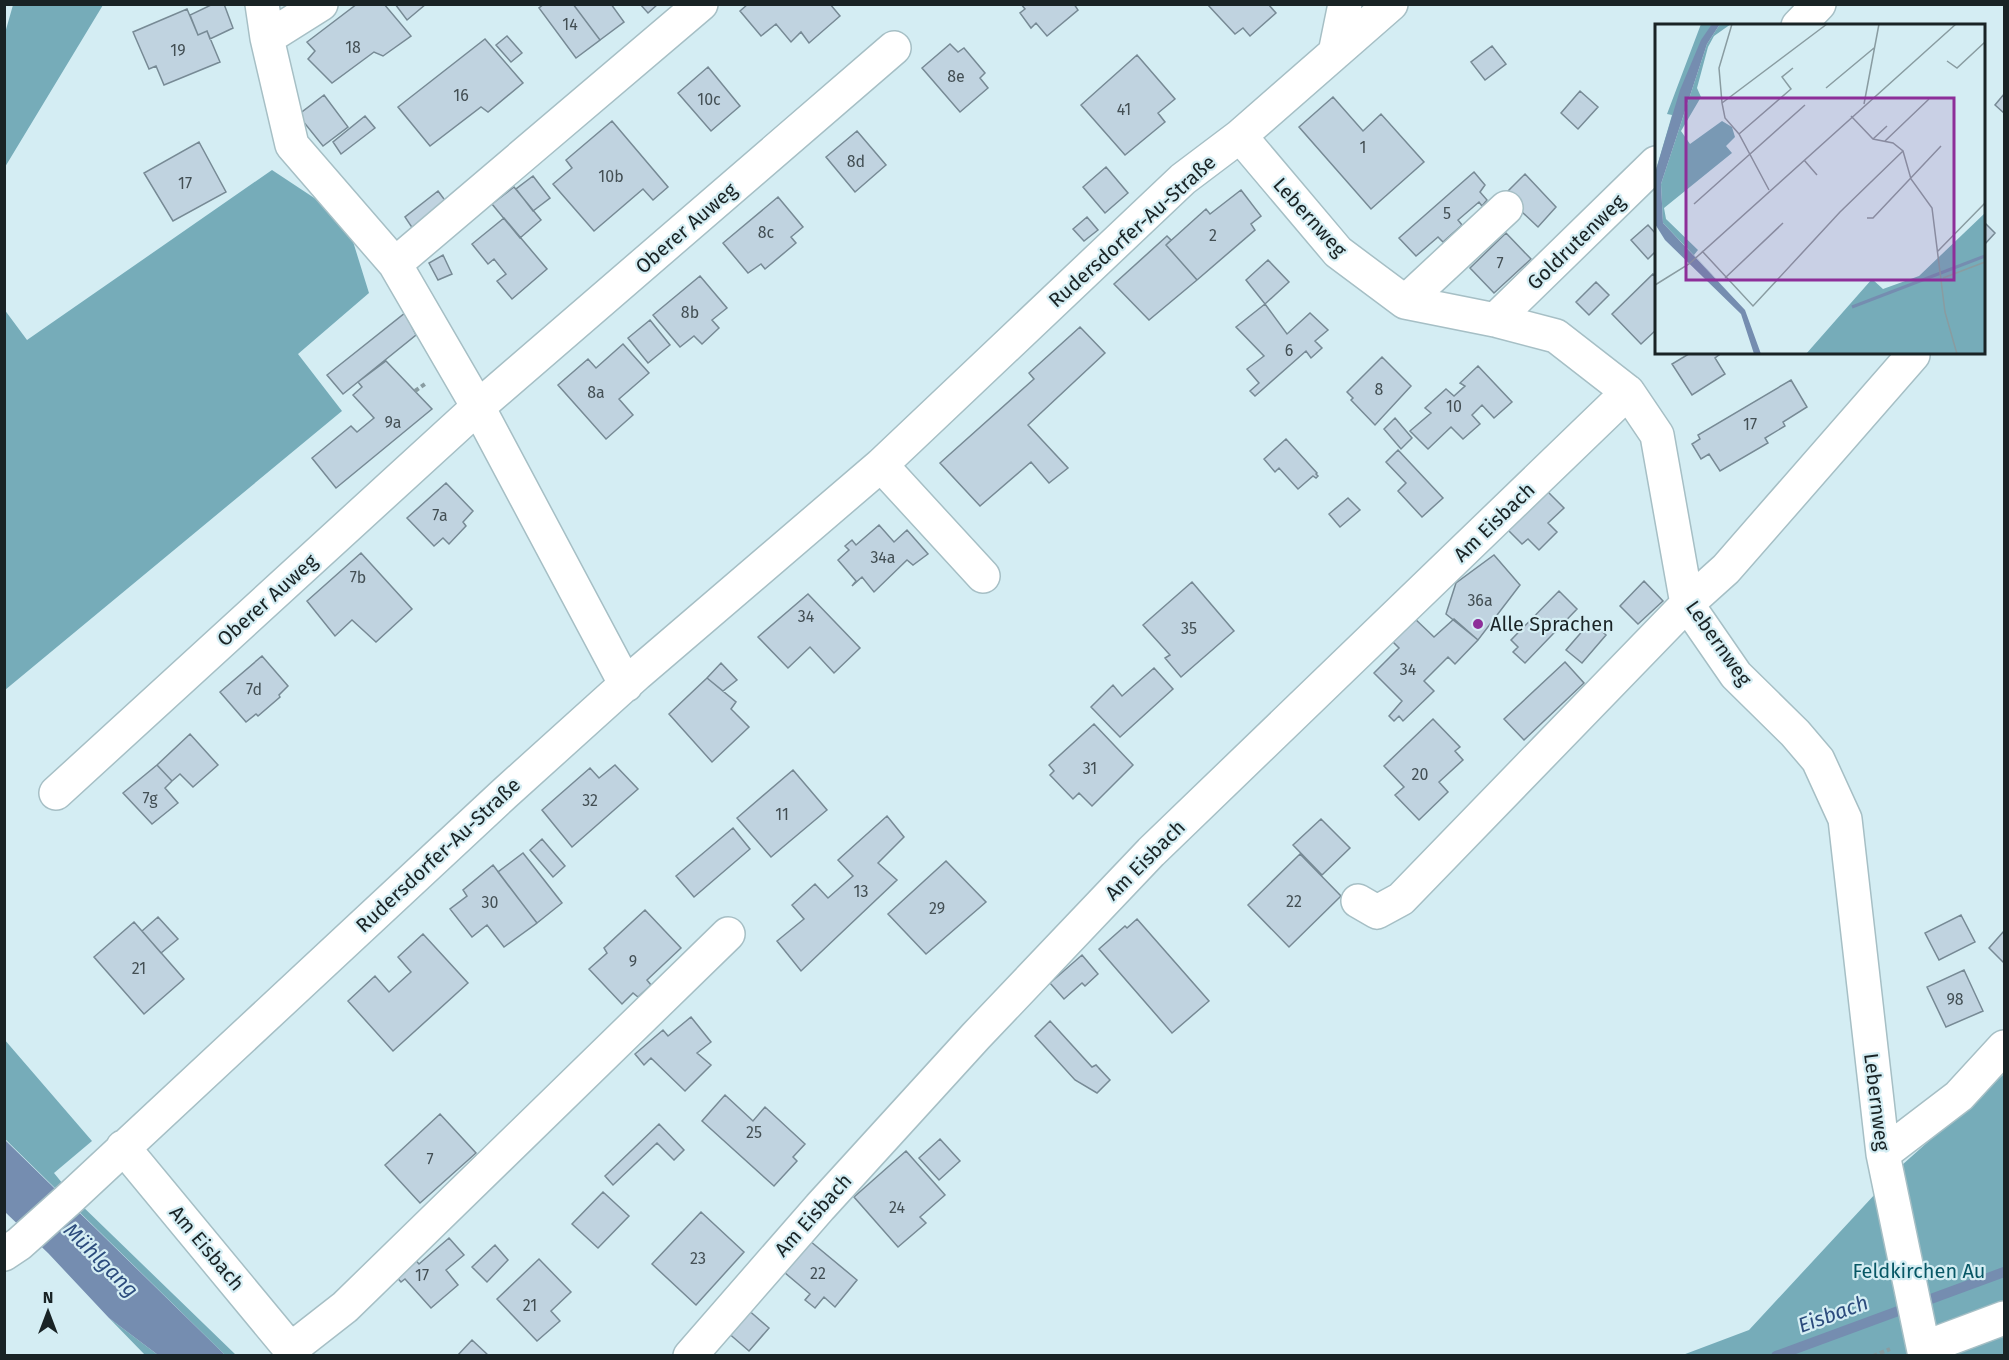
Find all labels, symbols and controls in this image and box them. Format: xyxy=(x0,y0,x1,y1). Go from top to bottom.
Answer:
house number: 14 xyxy=(562,15,578,34)
inset map xyxy=(1655,24,1985,354)
house number: 18 xyxy=(345,38,361,57)
house number: 19 xyxy=(170,41,186,60)
house number: 8e xyxy=(947,67,965,86)
house number: 16 xyxy=(453,86,469,105)
house number: 10c xyxy=(697,90,721,109)
house number: 41 xyxy=(1117,100,1131,119)
house number: 1 xyxy=(1360,138,1366,157)
street label: Rudersdorfer-Au-Straße xyxy=(1044,150,1220,312)
house number: 8d xyxy=(847,152,865,171)
house number: 10b xyxy=(598,167,624,186)
street label: Lebernweg xyxy=(1268,172,1352,262)
house number: 17 xyxy=(178,174,192,193)
street label: Oberer Auweg xyxy=(630,177,742,279)
street label: Goldrutenweg xyxy=(1522,189,1630,295)
house number: 5 xyxy=(1443,204,1451,223)
house number: 8c xyxy=(758,223,775,242)
house number: 2 xyxy=(1209,226,1217,245)
house number: 7 xyxy=(1496,254,1504,273)
house number: 8b xyxy=(681,303,699,322)
house number: 6 xyxy=(1285,341,1293,360)
house number: 8 xyxy=(1375,380,1384,399)
house number: 8a xyxy=(587,383,605,402)
house number: 10 xyxy=(1446,397,1462,416)
house number: 9a xyxy=(385,413,401,432)
house number: 17 xyxy=(1743,415,1757,434)
street label: Am Eisbach xyxy=(1448,477,1540,567)
house number: 7a xyxy=(432,506,448,525)
street label: Oberer Auweg xyxy=(212,548,322,651)
house number: 34a xyxy=(870,548,896,567)
house number: 7b xyxy=(350,568,366,587)
house number: 36a xyxy=(1467,591,1493,610)
street label: Lebernweg xyxy=(1681,596,1757,691)
house number: 34 xyxy=(798,607,815,626)
place label: Alle Sprachen xyxy=(1490,612,1614,636)
marker: Alle Sprachen xyxy=(1471,617,1485,631)
house number: 35 xyxy=(1181,619,1197,638)
house number: 34 xyxy=(1400,660,1417,679)
house number: 7d xyxy=(246,680,262,699)
house number: 31 xyxy=(1083,759,1097,778)
house number: 20 xyxy=(1412,765,1428,784)
street label: Rudersdorfer-Au-Straße xyxy=(351,773,525,937)
house number: 7g xyxy=(142,789,158,808)
house number: 32 xyxy=(582,791,598,810)
house number: 11 xyxy=(775,805,789,824)
street label: Am Eisbach xyxy=(1100,815,1190,905)
house number: 13 xyxy=(854,882,868,901)
house number: 22 xyxy=(1286,892,1302,911)
house number: 30 xyxy=(482,893,499,912)
house number: 29 xyxy=(929,899,945,918)
house number: 9 xyxy=(629,952,637,971)
house number: 21 xyxy=(132,959,146,978)
house number: 98 xyxy=(1946,990,1964,1009)
street label: Lebernweg xyxy=(1859,1052,1895,1153)
house number: 25 xyxy=(746,1123,762,1142)
house number: 7 xyxy=(426,1150,434,1169)
street label: Am Eisbach xyxy=(769,1169,857,1261)
house number: 24 xyxy=(889,1198,905,1217)
street label: Am Eisbach xyxy=(165,1201,249,1295)
water label: Mühlgang xyxy=(58,1217,144,1303)
house number: 23 xyxy=(690,1249,706,1268)
park label: Feldkirchen Au xyxy=(1852,1259,1986,1283)
house number: 22 xyxy=(810,1264,826,1283)
house number: 17 xyxy=(415,1266,429,1285)
north arrow xyxy=(18,1282,78,1342)
text: N xyxy=(43,1288,53,1307)
water label: Eisbach xyxy=(1794,1289,1872,1339)
house number: 21 xyxy=(523,1296,537,1315)

